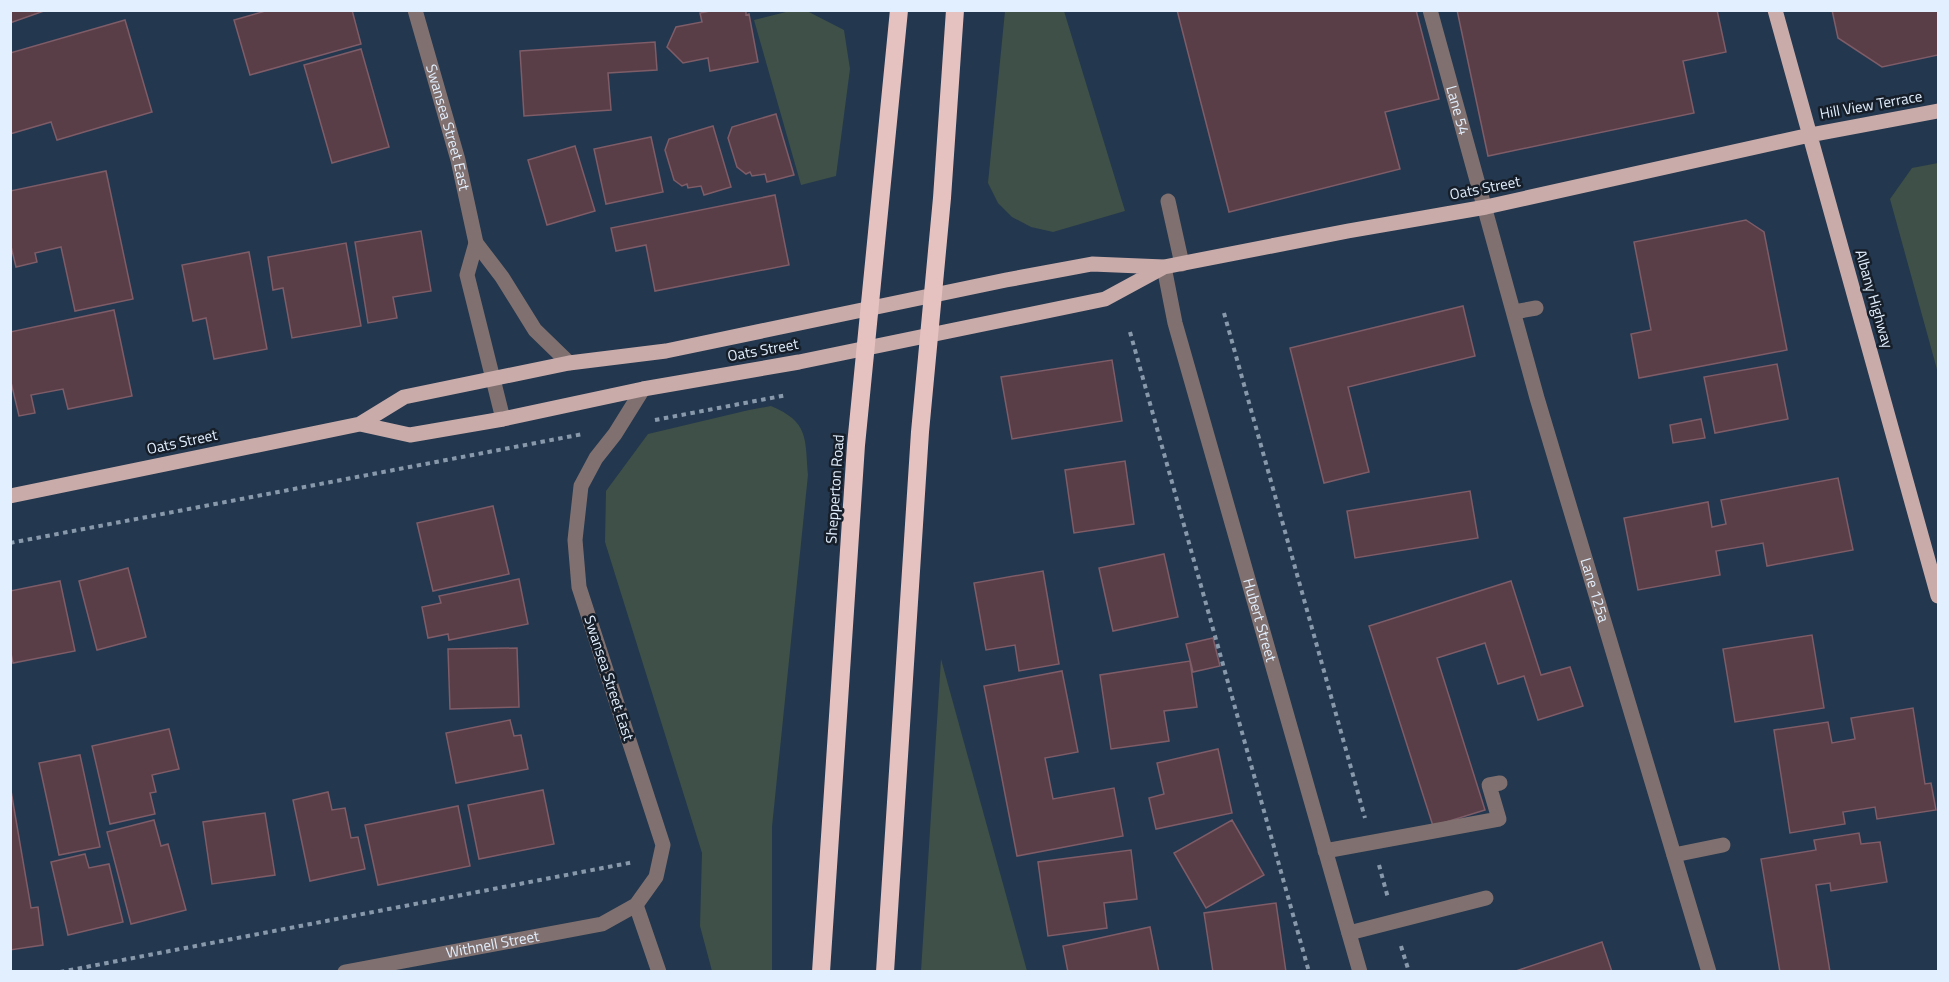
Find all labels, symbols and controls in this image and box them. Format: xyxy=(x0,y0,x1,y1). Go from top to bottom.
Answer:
street label: Swansea Street East xyxy=(420,61,476,193)
street label: Lane 54 xyxy=(1440,83,1476,138)
street label: Hill View Terrace xyxy=(1818,84,1924,125)
street label: Oats Street xyxy=(1448,169,1523,206)
street label: Albany Highway xyxy=(1849,247,1900,351)
street label: Oats Street xyxy=(726,332,801,367)
street label: Oats Street xyxy=(144,423,220,460)
street label: Shepperton Road xyxy=(819,434,850,544)
street label: Lane 125a xyxy=(1574,555,1616,625)
street label: Hubert Street xyxy=(1237,575,1283,665)
street label: Swansea Street East xyxy=(578,612,641,744)
street label: Withnell Street xyxy=(444,924,542,964)

